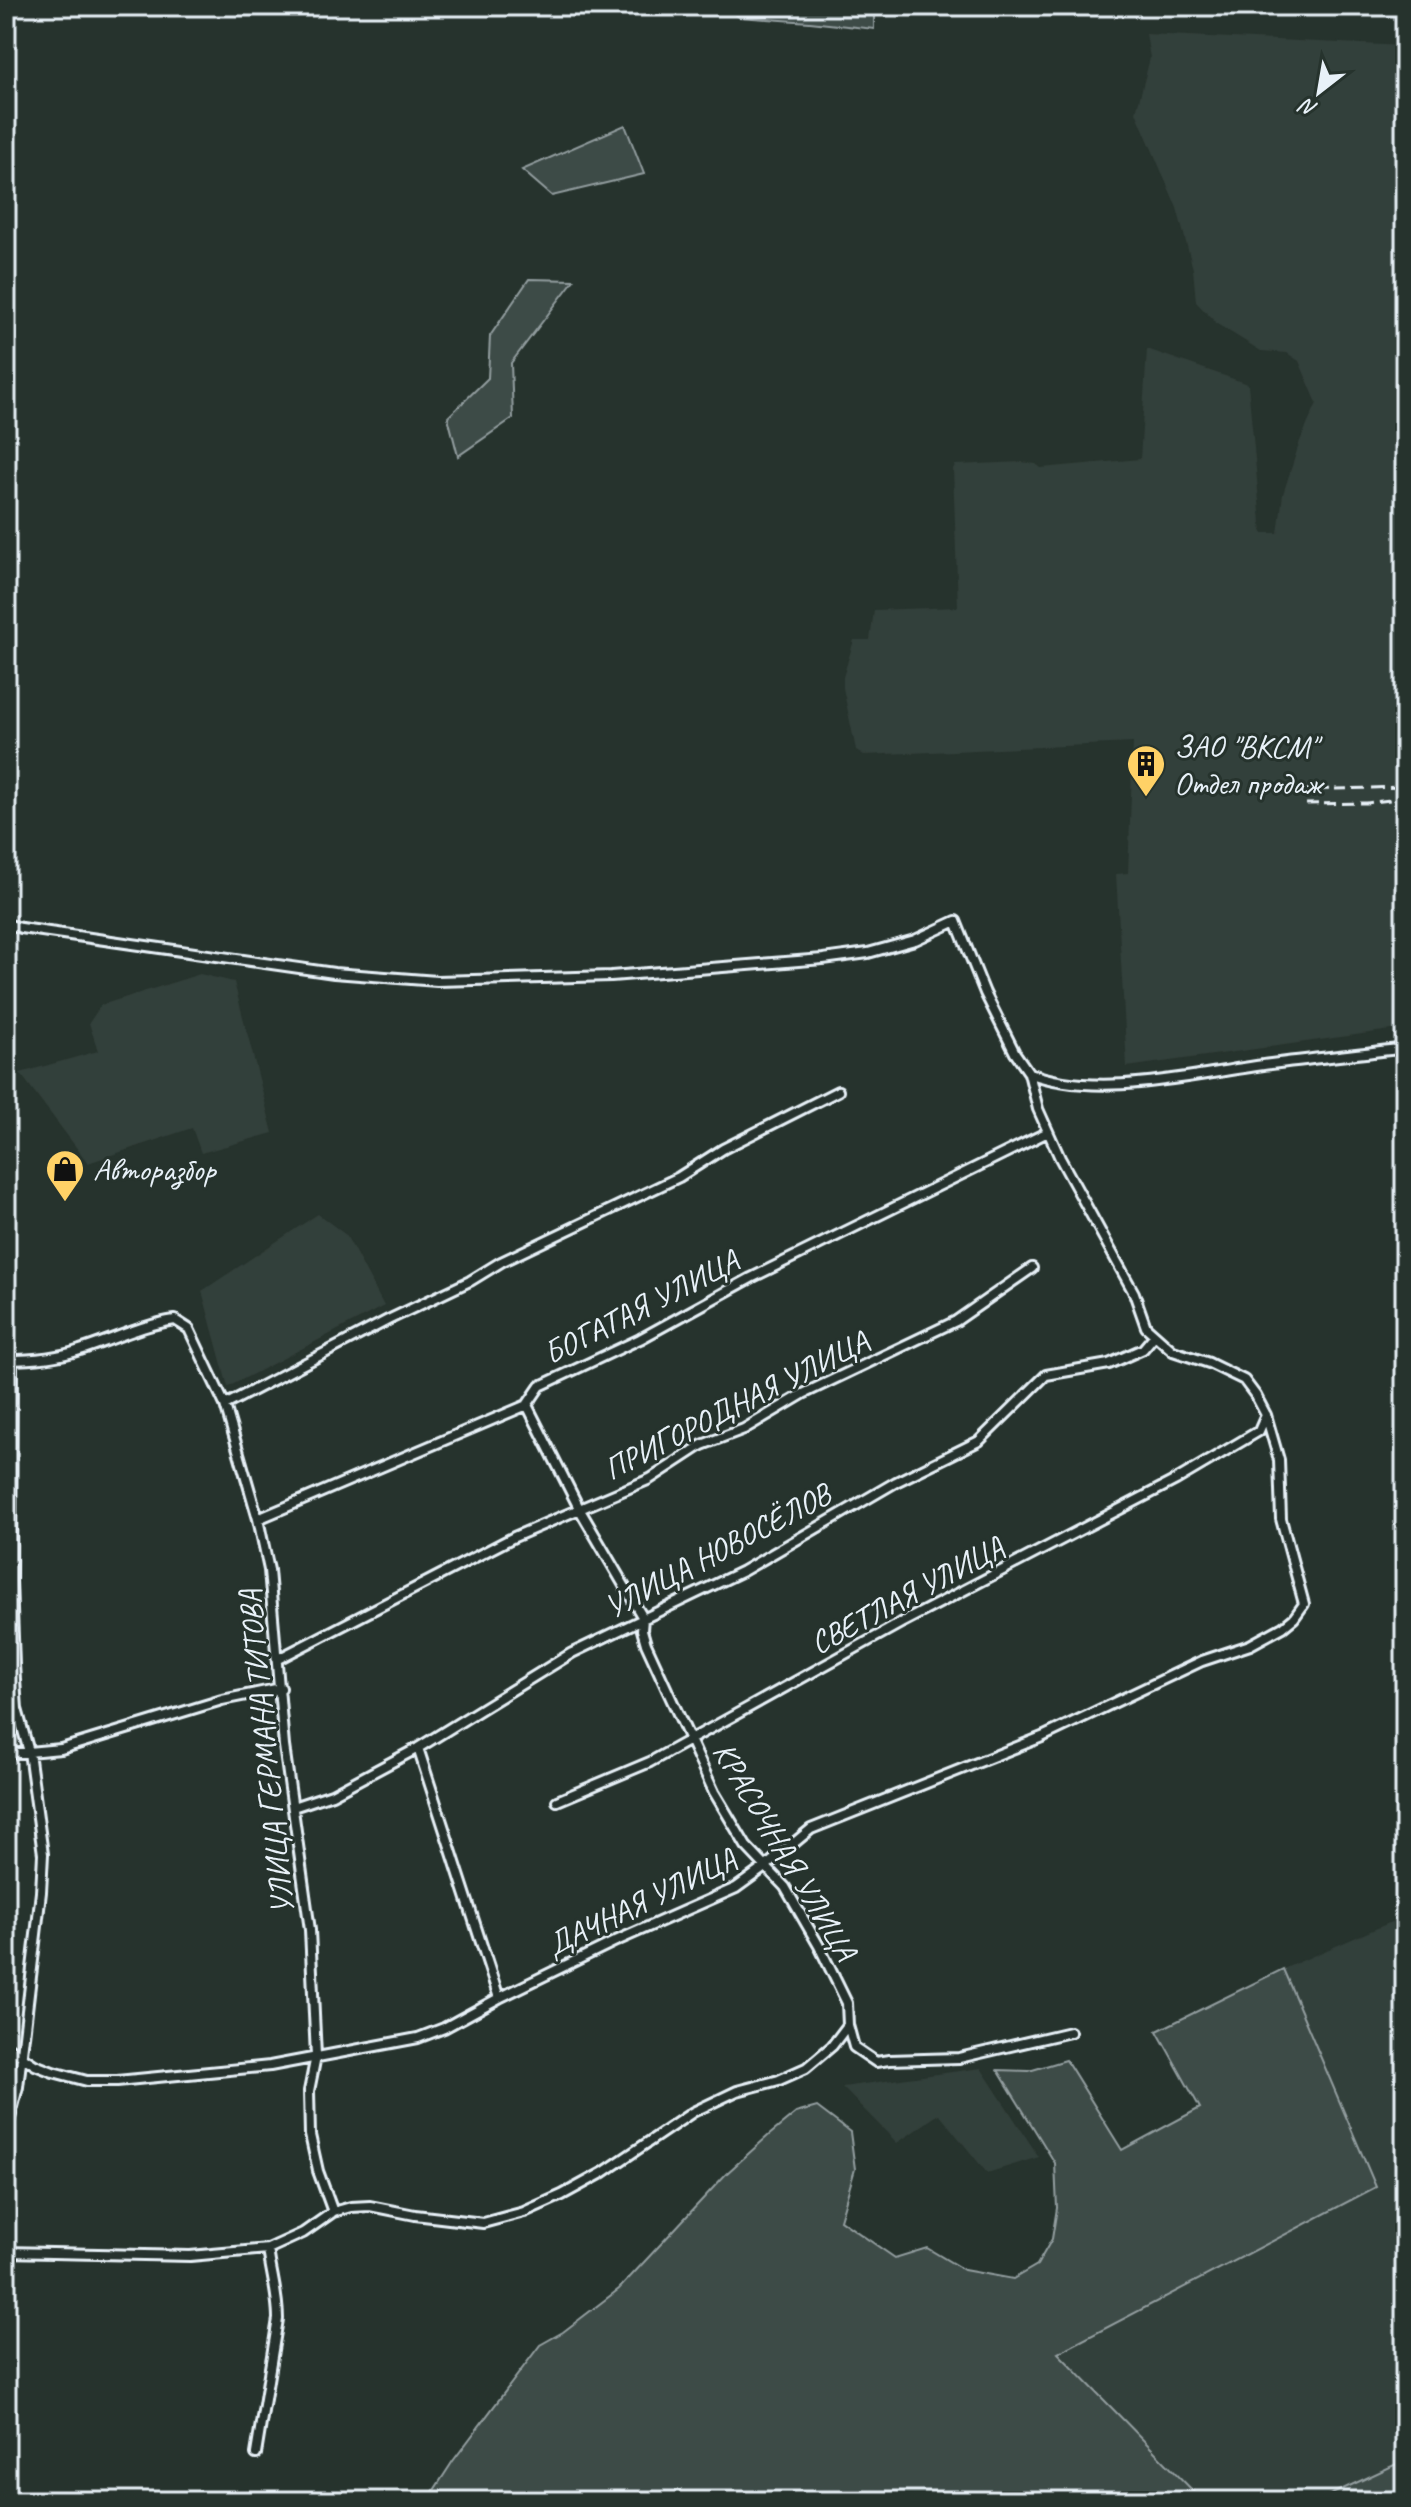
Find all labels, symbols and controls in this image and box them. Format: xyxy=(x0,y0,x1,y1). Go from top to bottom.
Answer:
north arrow xyxy=(1279,52,1359,132)
text: N xyxy=(1293,91,1322,124)
place label: ЗАО "ВКСМ" Отдел продаж xyxy=(1174,726,1325,804)
building icon: ЗАО "ВКСМ" Отдел продаж xyxy=(1125,743,1167,798)
shop icon: Авторазбор xyxy=(44,1148,86,1203)
place label: Авторазбор xyxy=(93,1149,217,1190)
street label: БОГАТАЯ УЛИЦА xyxy=(537,1239,747,1374)
street label: ПРИГОРОДНАЯ УЛИЦА xyxy=(597,1320,876,1490)
street label: УЛИЦА НОВОСЁЛОВ xyxy=(597,1472,840,1628)
street label: СВЕТЛАЯ УЛИЦА xyxy=(803,1526,1012,1663)
street label: УЛИЦА ГЕРМАНА ТИТОВА xyxy=(228,1587,303,1917)
street label: КРАСОЧНАЯ УЛИЦА xyxy=(704,1734,867,1969)
street label: ДАЧНАЯ УЛИЦА xyxy=(539,1838,744,1966)

